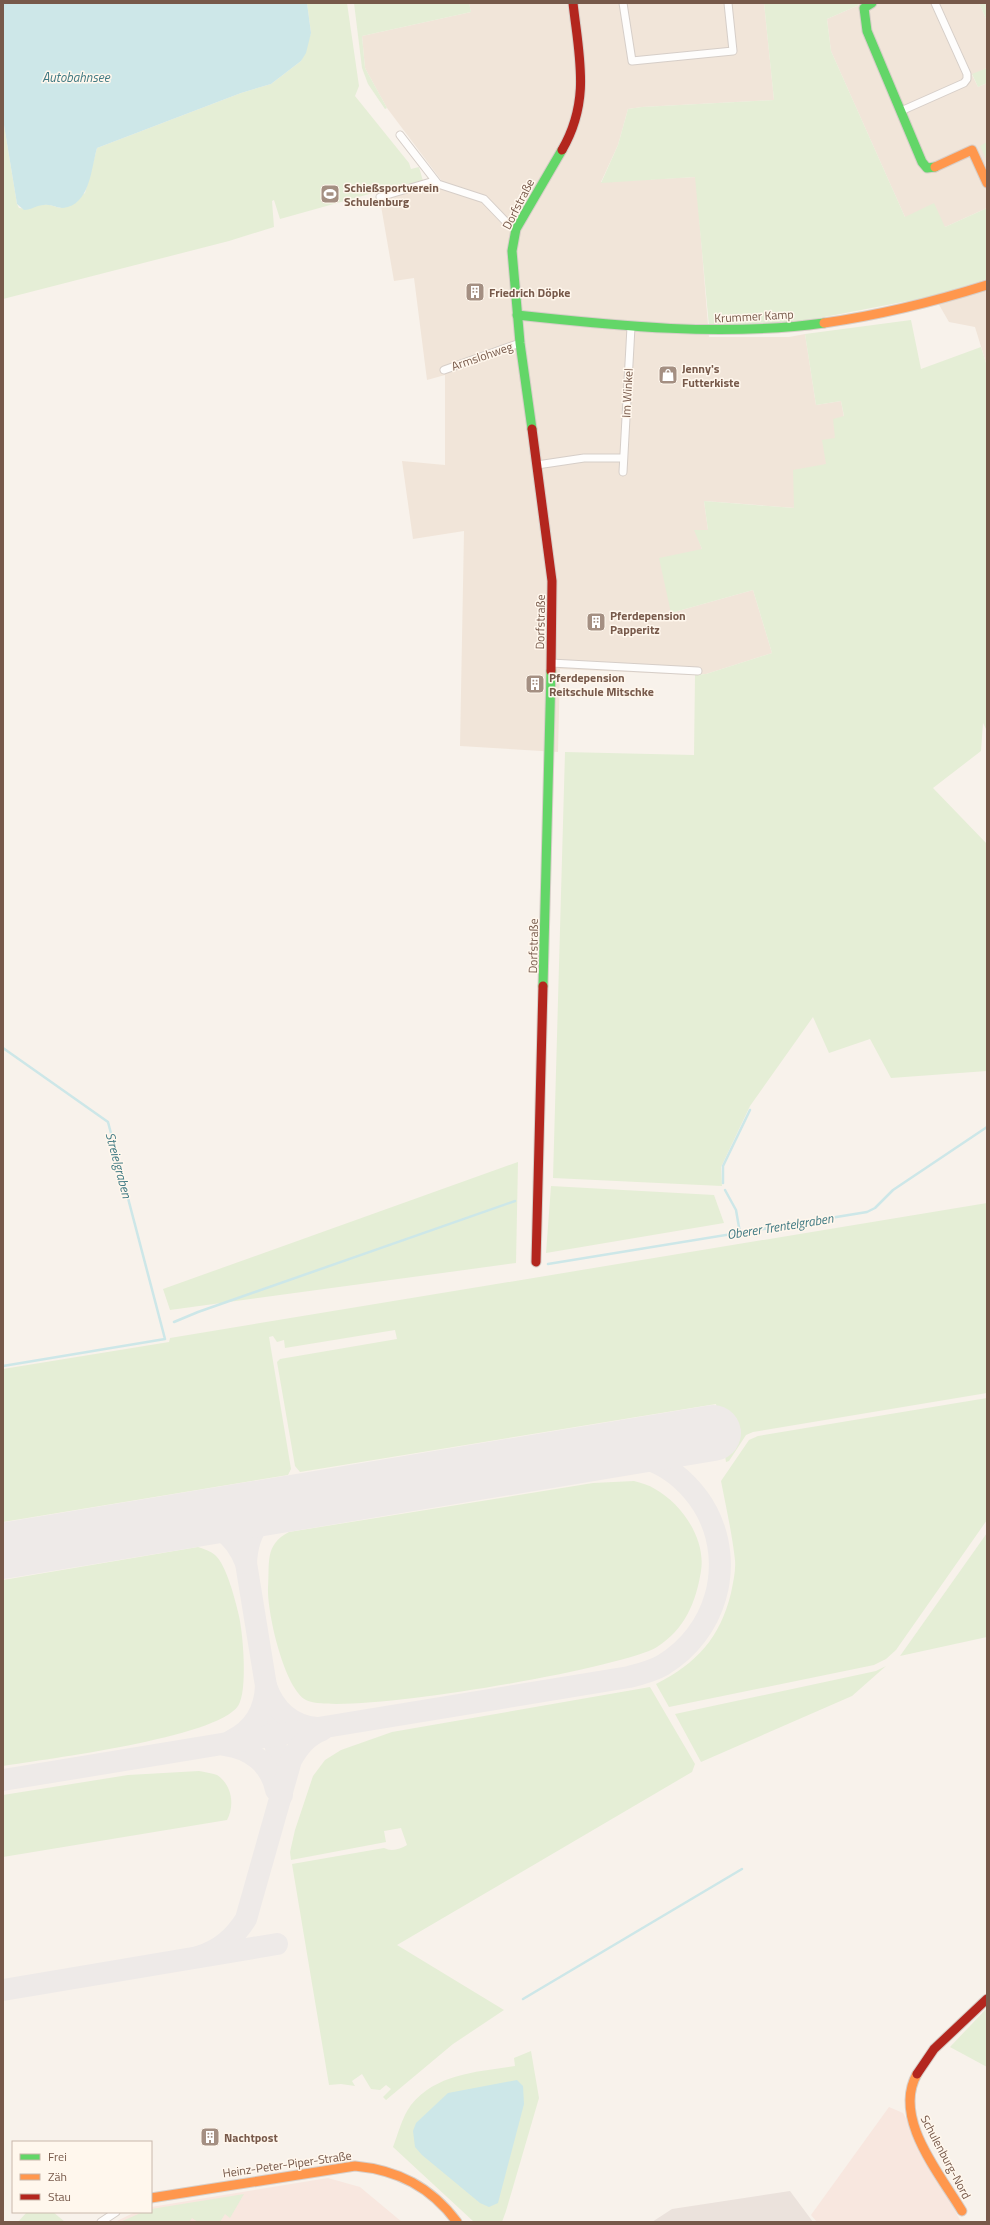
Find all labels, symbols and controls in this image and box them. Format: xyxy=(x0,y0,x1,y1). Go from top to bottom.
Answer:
water label: Autobahnsee xyxy=(42,67,111,87)
street label: Dorfstraße xyxy=(497,175,539,233)
place label: Schießsportverein Schulenburg xyxy=(344,178,439,211)
sports icon: Schießsportverein Schulenburg xyxy=(319,183,341,205)
building icon: Friedrich Döpke xyxy=(464,281,486,303)
place label: Friedrich Döpke xyxy=(489,283,570,302)
street label: Krummer Kamp xyxy=(714,304,794,328)
street label: Armslohweg xyxy=(449,337,515,375)
place label: Jenny's Futterkiste xyxy=(682,359,740,392)
shop icon: Jenny's Futterkiste xyxy=(657,364,679,386)
street label: Im Winkel xyxy=(616,368,638,418)
street label: Dorfstraße xyxy=(530,594,550,650)
place label: Pferdepension Papperitz xyxy=(610,606,686,639)
building icon: Pferdepension Papperitz xyxy=(585,611,607,633)
place label: Pferdepension Reitschule Mitschke xyxy=(549,668,654,701)
building icon: Pferdepension Reitschule Mitschke xyxy=(524,673,546,695)
street label: Dorfstraße xyxy=(523,918,543,974)
water label: Streielgraben xyxy=(101,1130,138,1201)
water label: Oberer Trentelgraben xyxy=(725,1208,835,1244)
street label: Schulenburg-Nord xyxy=(916,2112,976,2202)
building icon: Nachtpost xyxy=(199,2126,221,2148)
place label: Nachtpost xyxy=(224,2128,278,2147)
legend xyxy=(12,2141,152,2213)
street label: Heinz-Peter-Piper-Straße xyxy=(221,2146,353,2182)
text: Frei xyxy=(48,2147,67,2166)
text: Zäh xyxy=(48,2167,67,2186)
text: Stau xyxy=(48,2187,71,2206)

